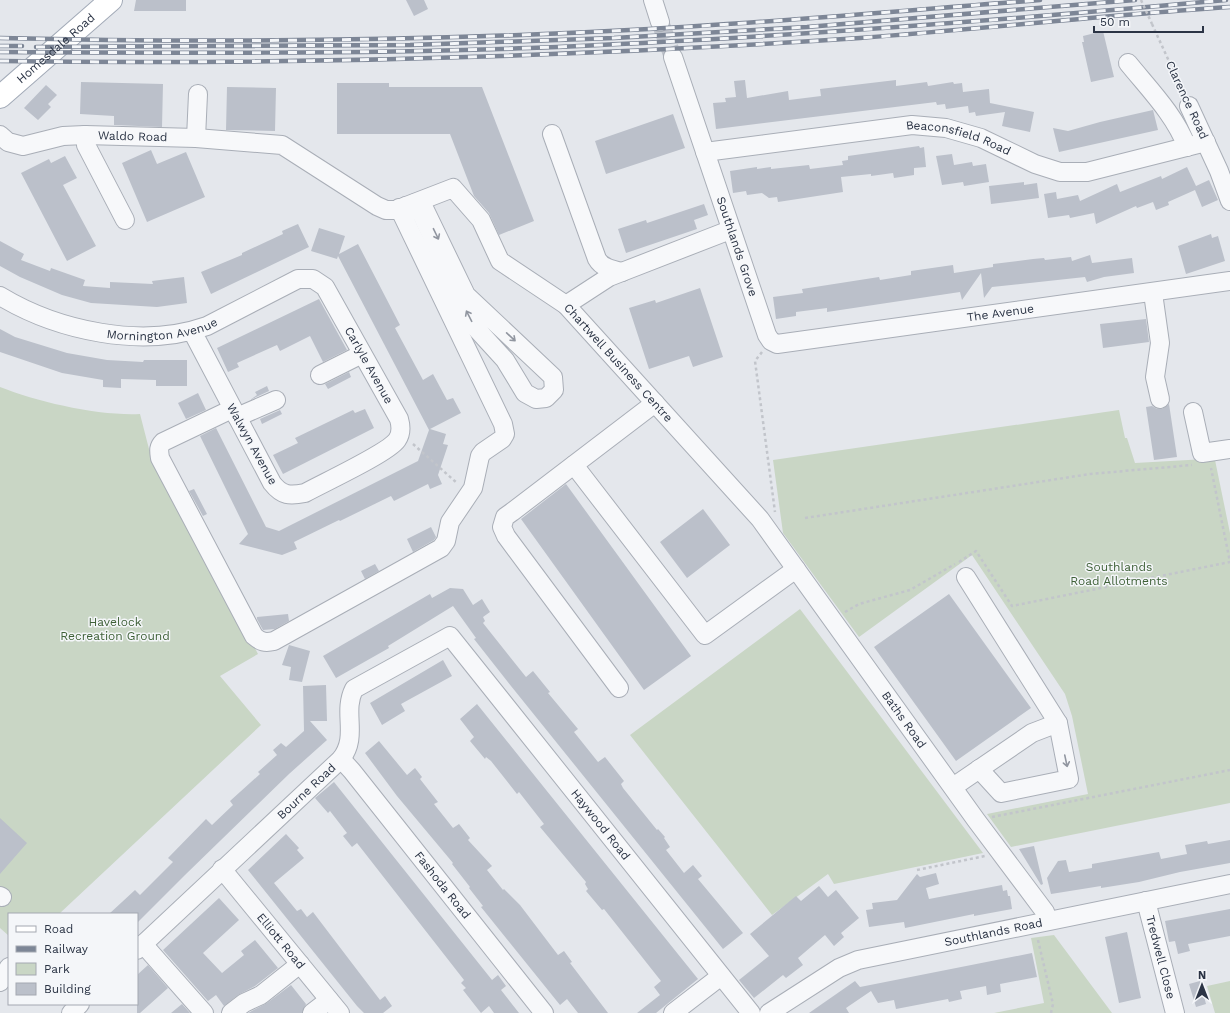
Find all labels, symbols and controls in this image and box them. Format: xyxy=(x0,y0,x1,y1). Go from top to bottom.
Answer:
scale bar xyxy=(1094,8,1203,34)
street label: Homesdale Road xyxy=(14,10,98,86)
text: 50 m xyxy=(1100,15,1130,29)
street label: Clarence Road xyxy=(1163,59,1211,141)
street label: Beaconsfield Road xyxy=(905,118,1013,158)
street label: Waldo Road xyxy=(98,128,168,144)
street label: Southlands Grove xyxy=(714,195,760,298)
one-way arrow xyxy=(433,227,440,239)
street label: Chartwell Business Centre xyxy=(561,301,676,425)
street label: The Avenue xyxy=(966,301,1035,325)
one-way arrow xyxy=(464,310,472,322)
street label: Mornington Avenue xyxy=(106,315,220,343)
street label: Carlyle Avenue xyxy=(342,324,396,406)
one-way arrow xyxy=(506,333,516,342)
street label: Walwyn Avenue xyxy=(224,401,280,487)
park label: Southlands Road Allotments xyxy=(1070,560,1168,588)
park label: Havelock Recreation Ground xyxy=(60,615,170,643)
street label: Baths Road xyxy=(879,689,929,751)
one-way arrow xyxy=(1062,754,1070,767)
street label: Bourne Road xyxy=(274,761,339,822)
street label: Haywood Road xyxy=(568,786,633,863)
street label: Fashoda Road xyxy=(412,849,474,922)
street label: Elliott Road xyxy=(254,910,308,972)
legend xyxy=(8,913,138,1005)
street label: Tredwell Close xyxy=(1143,914,1178,1001)
street label: Southlands Road xyxy=(943,915,1044,949)
text: Road xyxy=(44,922,73,936)
text: Railway xyxy=(44,942,89,956)
text: Park xyxy=(44,962,70,976)
north arrow xyxy=(1182,965,1222,1005)
text: N xyxy=(1198,969,1206,982)
text: Building xyxy=(44,982,91,996)

